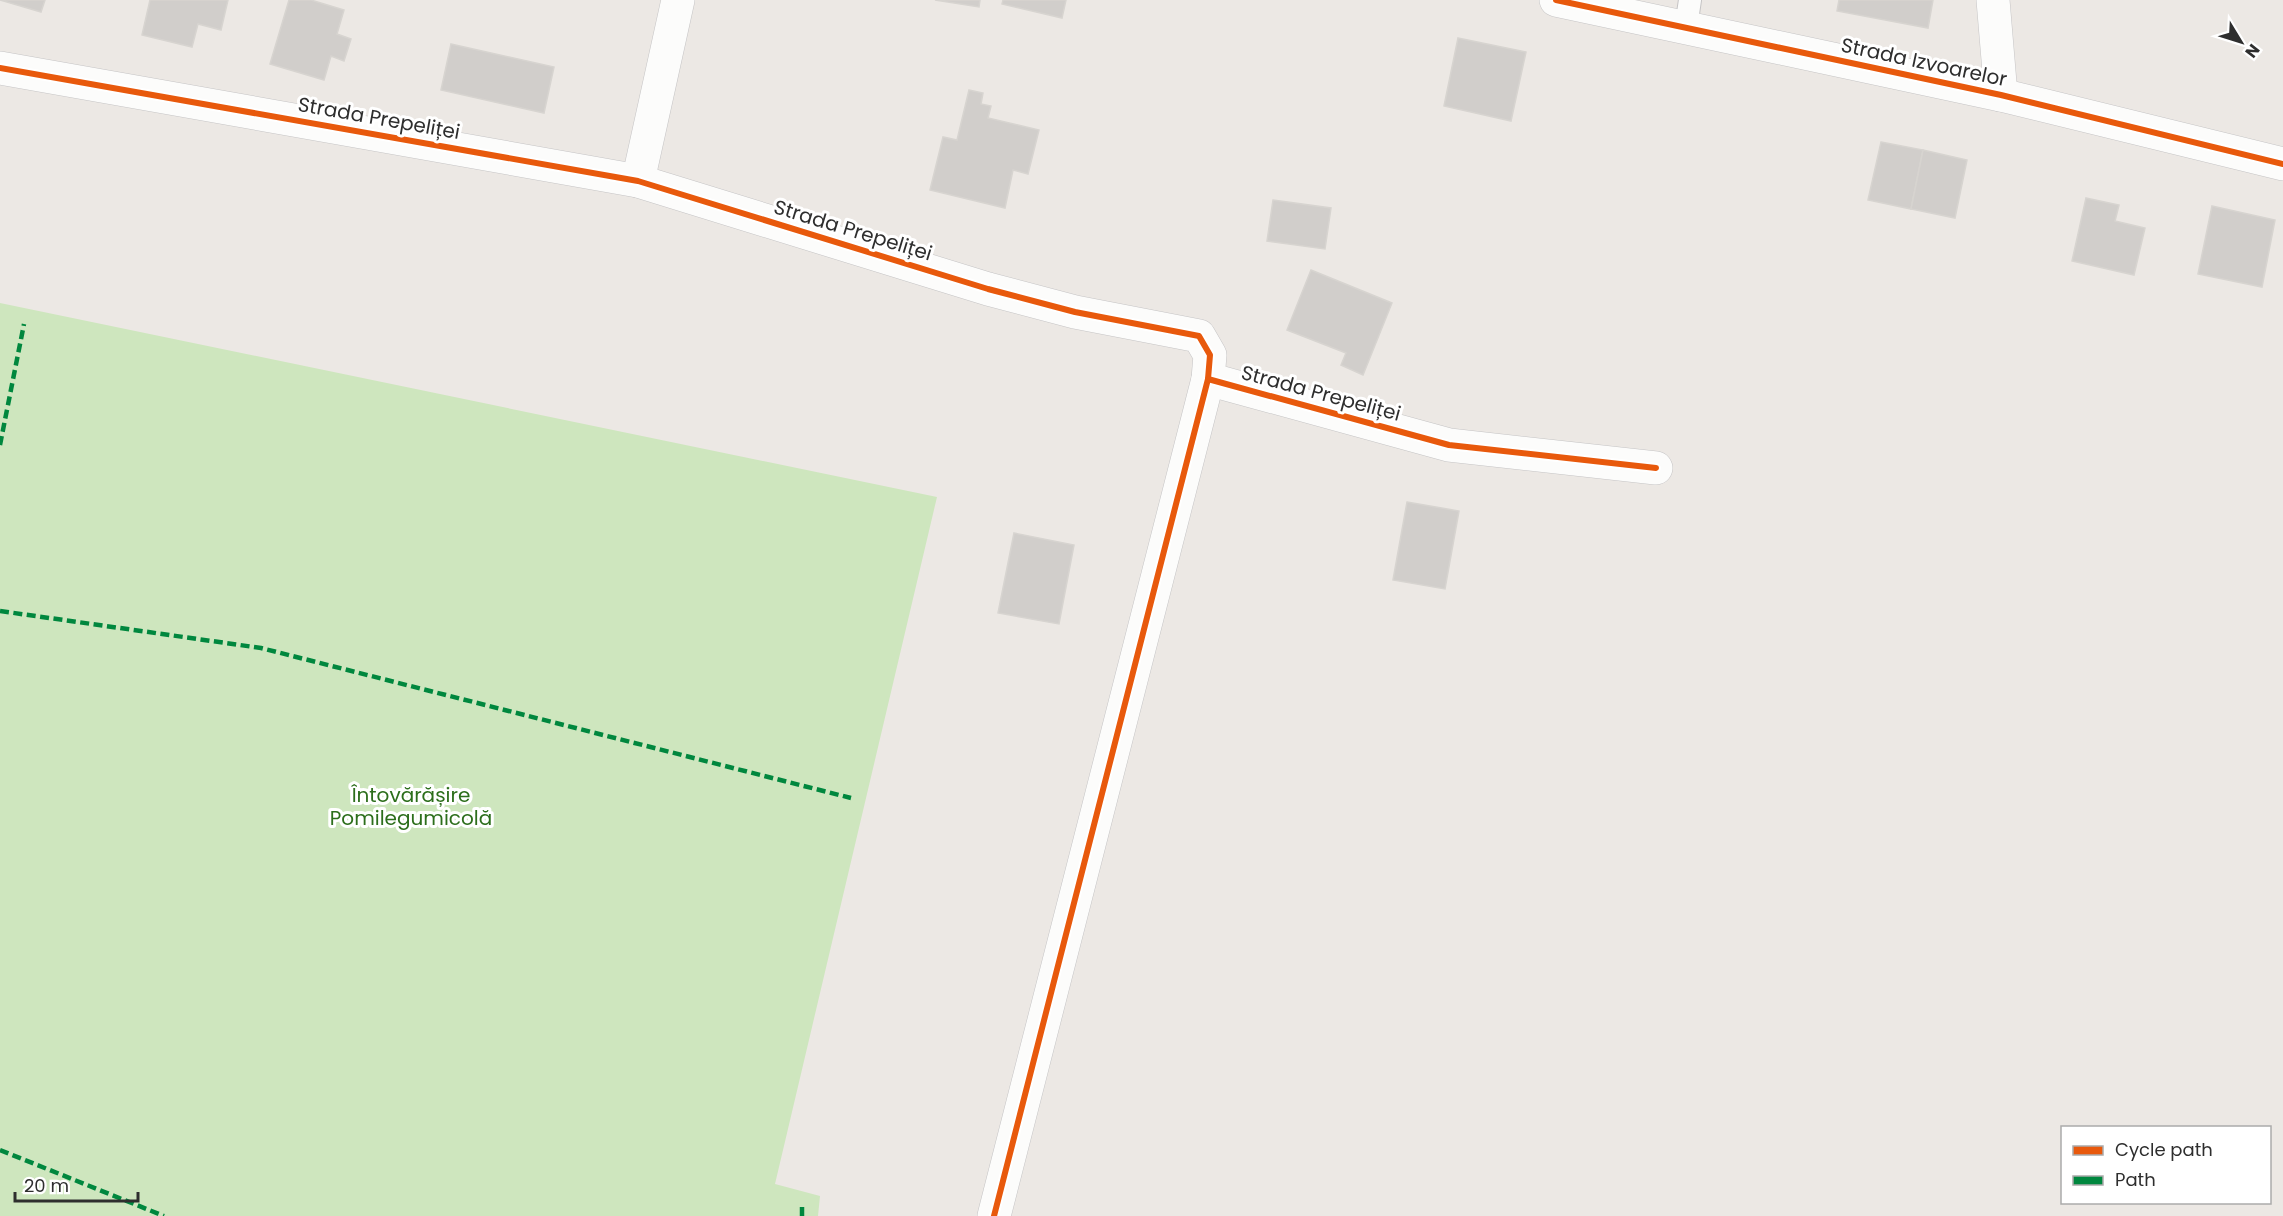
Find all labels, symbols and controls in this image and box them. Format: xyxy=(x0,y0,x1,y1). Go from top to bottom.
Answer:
north arrow xyxy=(2211,12,2271,72)
street label: Strada Izvoarelor xyxy=(1838,31,2010,93)
text: N xyxy=(2240,39,2265,63)
street label: Strada Prepeliței xyxy=(296,90,462,146)
street label: Strada Prepeliței xyxy=(770,193,936,267)
street label: Strada Prepeliței xyxy=(1238,358,1404,428)
park label: Întovărășire Pomilegumicolă xyxy=(330,781,492,832)
legend xyxy=(2061,1126,2271,1204)
text: Cycle path xyxy=(2115,1137,2213,1162)
scale bar xyxy=(15,1165,138,1203)
text: Path xyxy=(2115,1167,2156,1192)
text: 20 m xyxy=(24,1173,69,1198)

